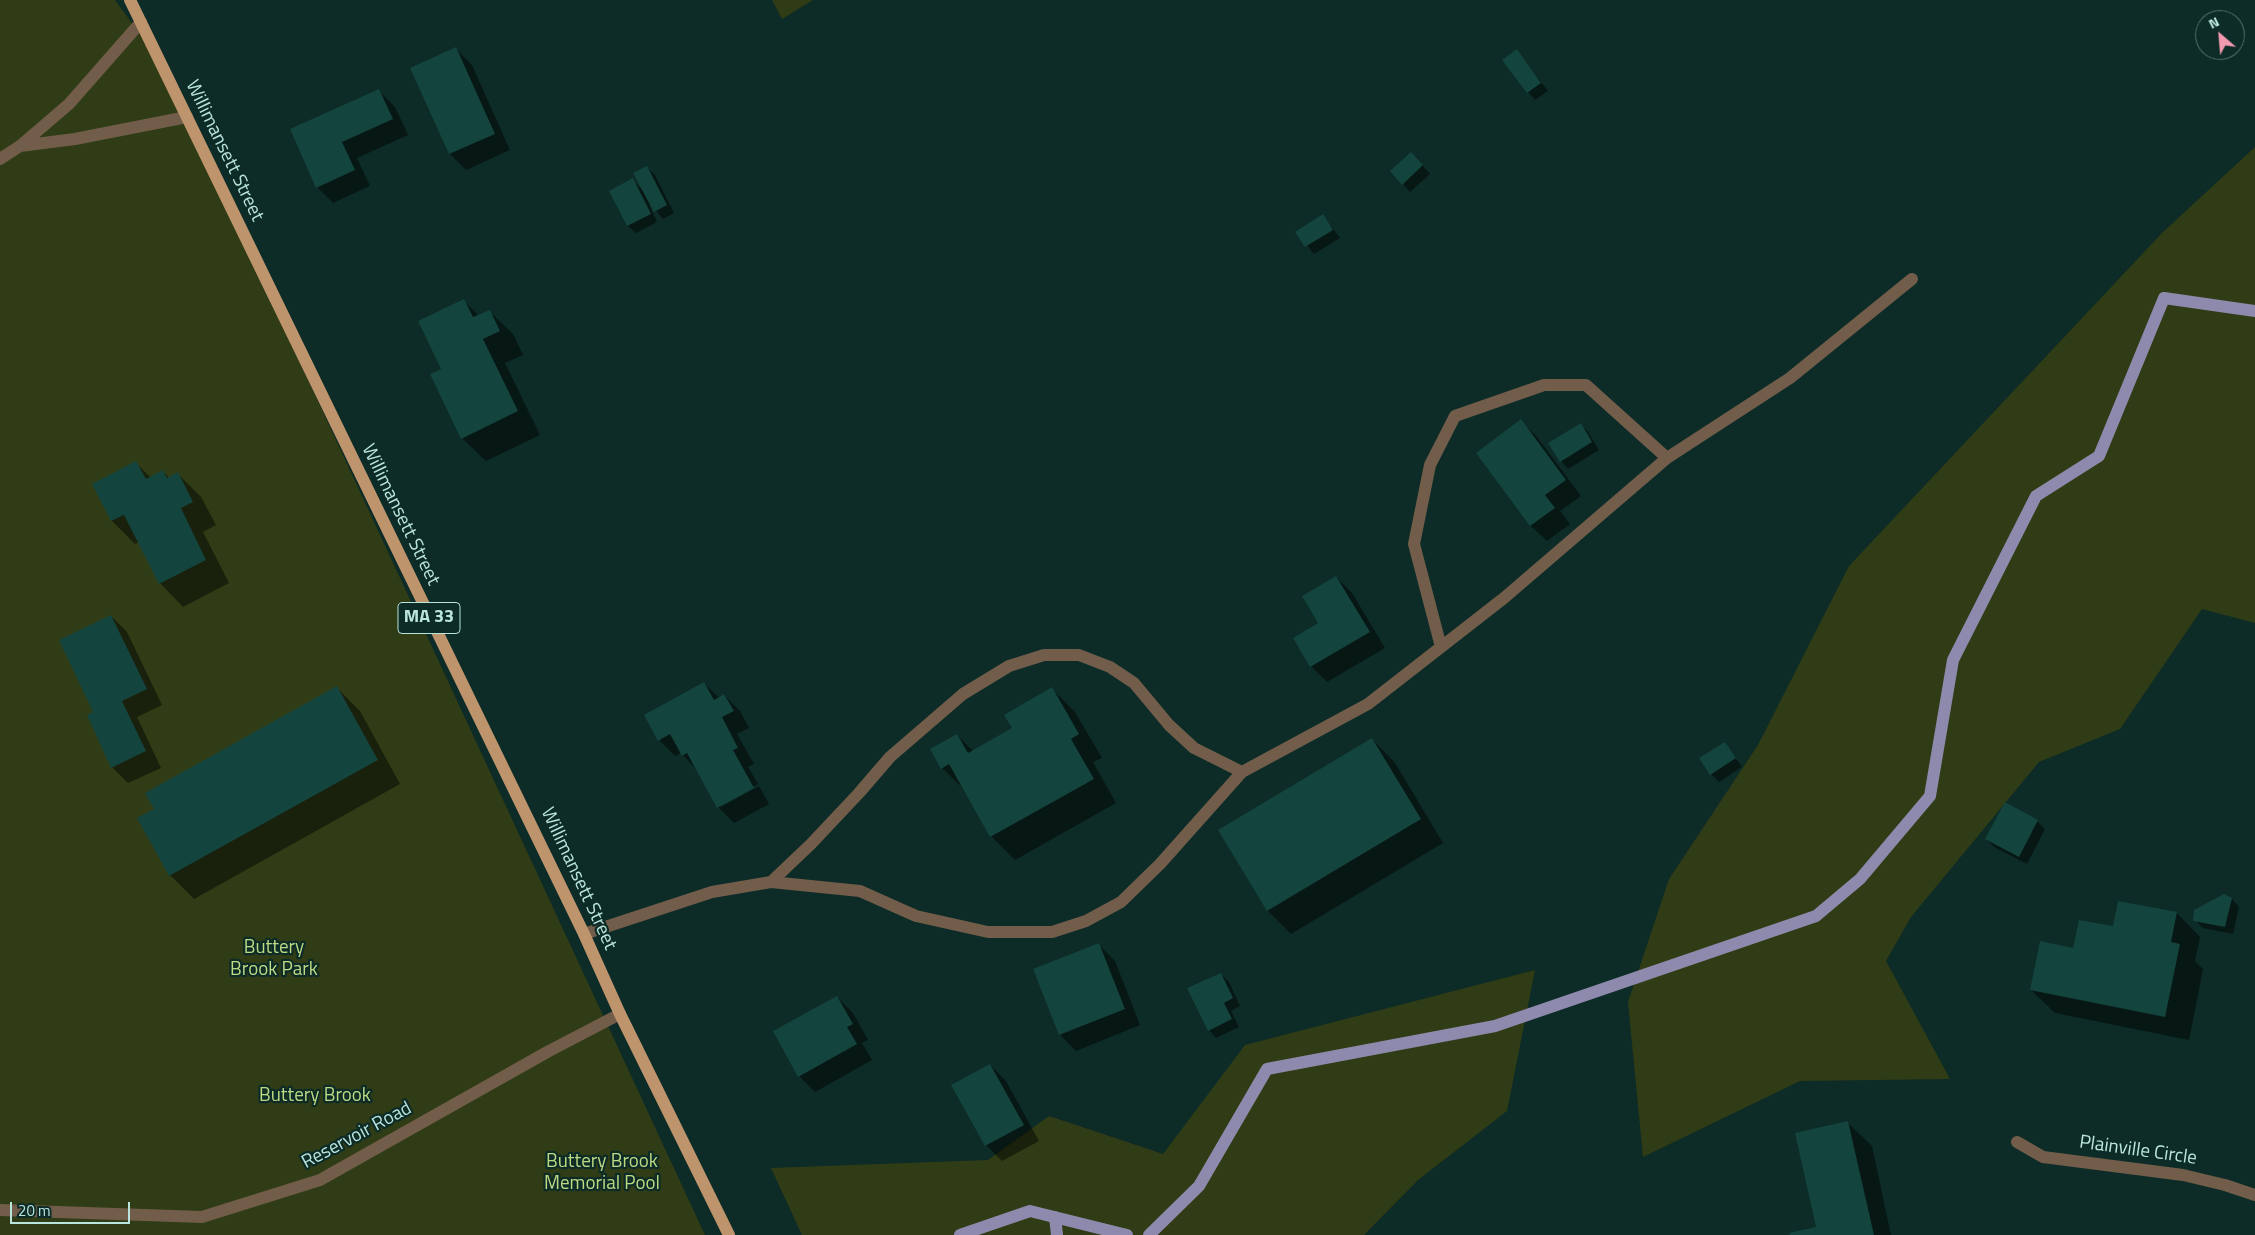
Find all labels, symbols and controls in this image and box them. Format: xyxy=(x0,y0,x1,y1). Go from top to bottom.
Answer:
north arrow xyxy=(2195,10,2245,60)
text: N xyxy=(2204,11,2222,34)
street label: Willimansett Street xyxy=(180,77,268,225)
street label: Willimansett Street xyxy=(356,441,444,589)
road number: MA 33 xyxy=(398,602,460,634)
street label: Willimansett Street xyxy=(535,804,621,954)
park label: Buttery Brook Park xyxy=(230,937,318,981)
park label: Buttery Brook xyxy=(259,1085,371,1107)
street label: Reservoir Road xyxy=(298,1097,416,1175)
street label: Plainville Circle xyxy=(2078,1131,2198,1171)
park label: Buttery Brook Memorial Pool xyxy=(544,1151,660,1195)
scale bar xyxy=(12,1192,132,1224)
text: 20 m xyxy=(18,1199,51,1222)

